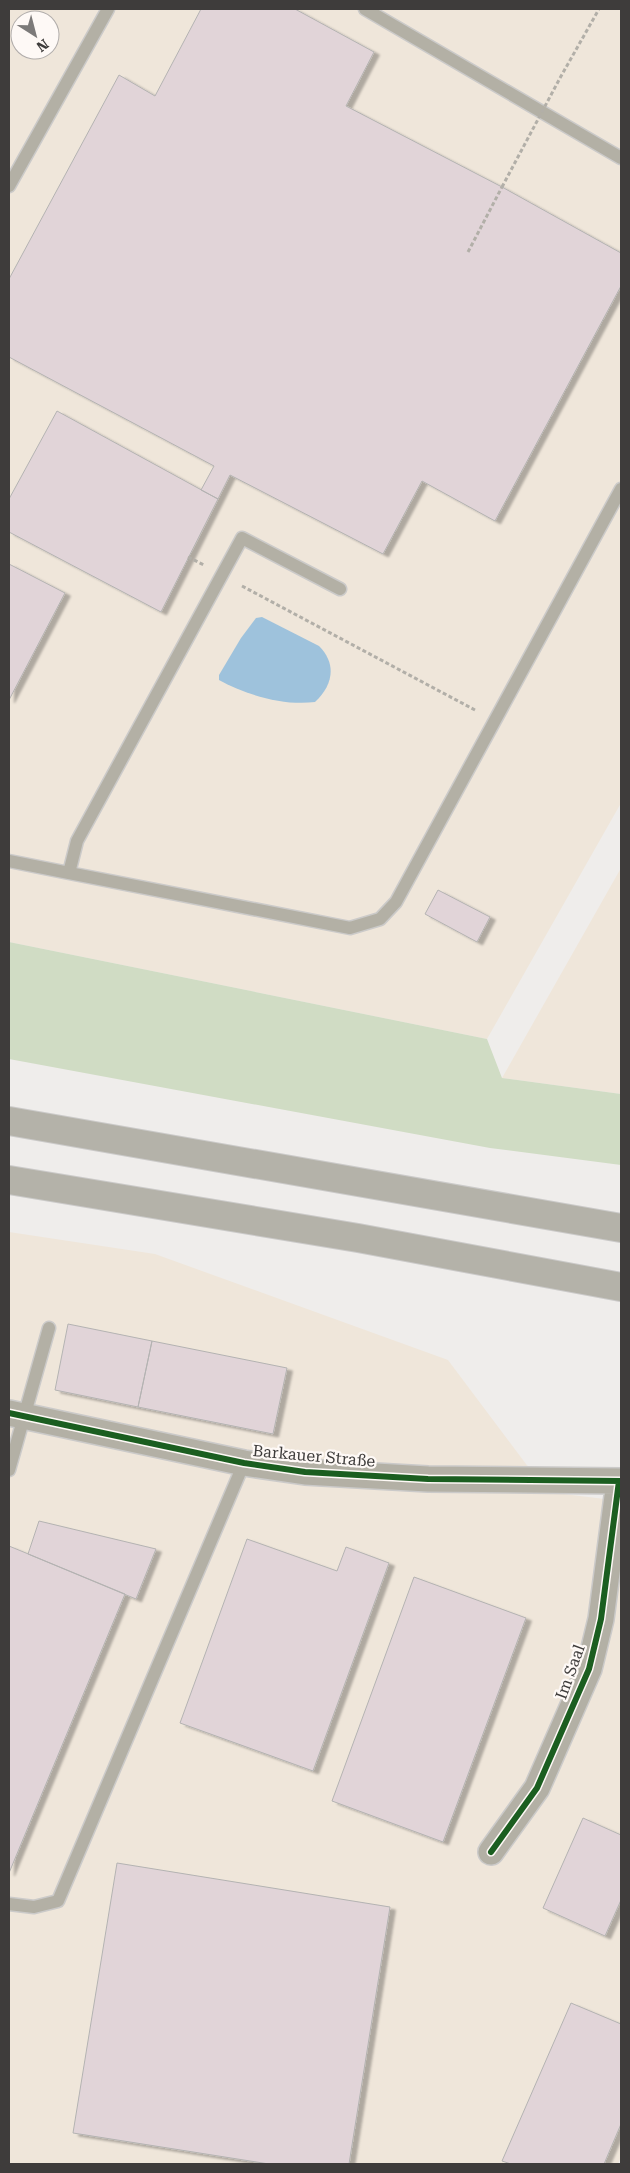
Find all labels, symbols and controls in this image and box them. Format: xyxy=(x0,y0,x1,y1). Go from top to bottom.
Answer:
north arrow xyxy=(10,10,60,60)
text: N xyxy=(33,36,52,55)
street label: Barkauer Straße xyxy=(252,1441,376,1471)
street label: Im Saal xyxy=(551,1642,589,1702)

